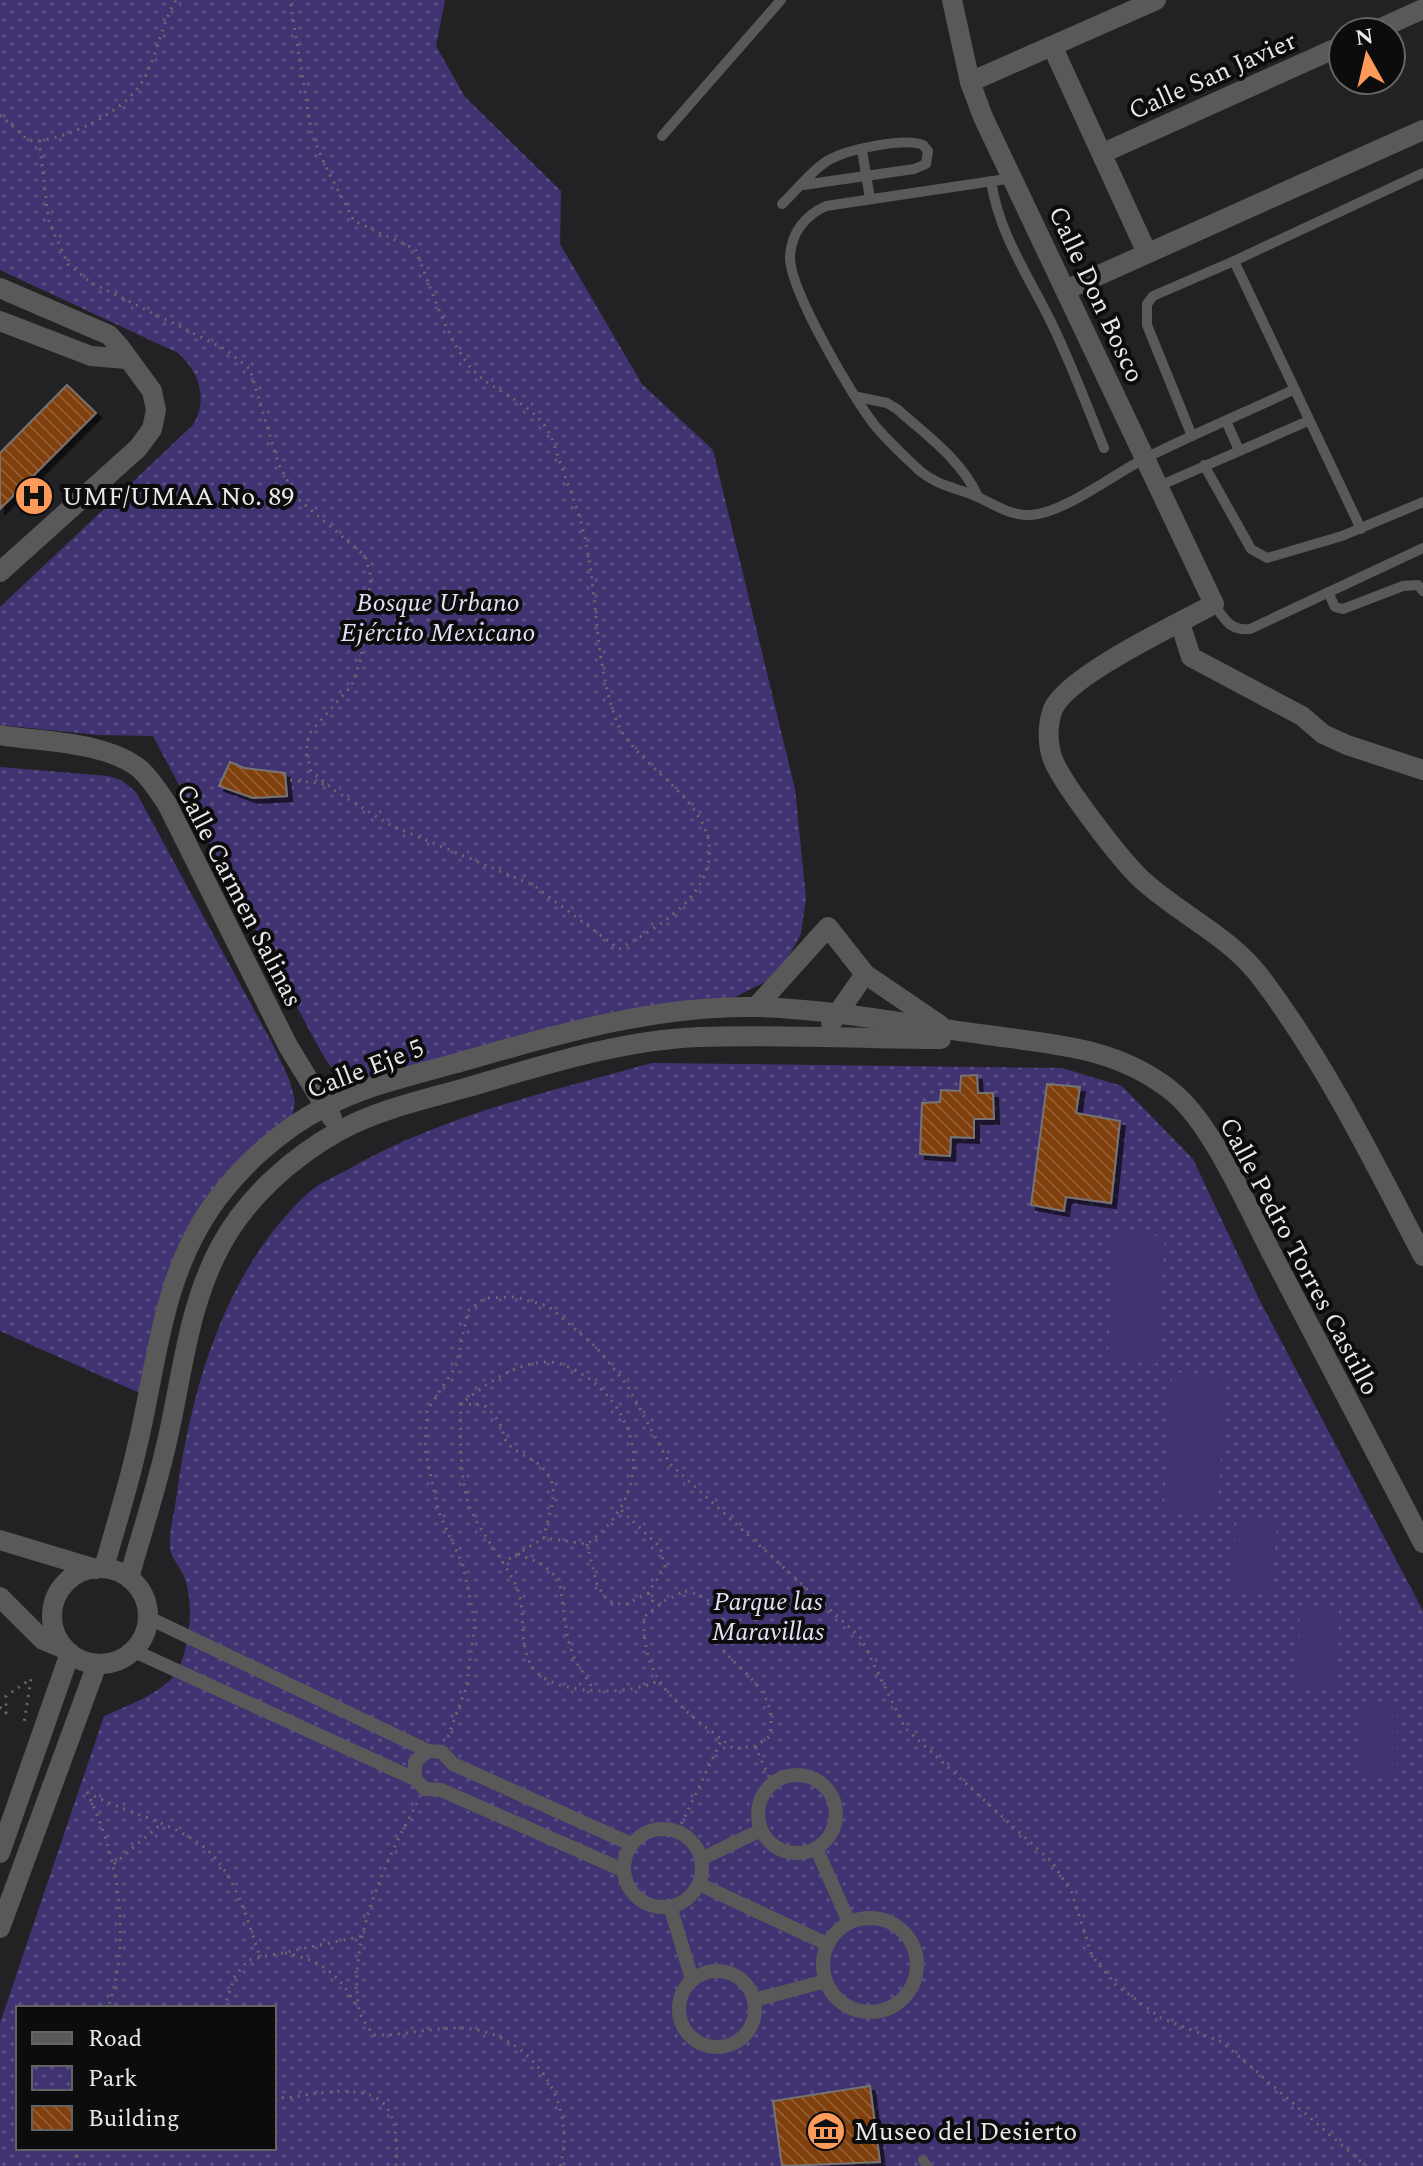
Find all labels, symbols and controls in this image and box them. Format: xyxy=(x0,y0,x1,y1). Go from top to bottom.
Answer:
north arrow xyxy=(1327,16,1407,96)
text: N xyxy=(1353,20,1376,55)
street label: Calle San Javier xyxy=(1122,21,1303,131)
street label: Calle Don Bosco xyxy=(1038,200,1155,389)
hospital icon: UMF/UMAA No. 89 xyxy=(13,475,55,517)
place label: UMF/UMAA No. 89 xyxy=(62,477,294,517)
park label: Bosque Urbano Ejército Mexicano xyxy=(341,583,535,653)
street label: Calle Carmen Salinas xyxy=(165,777,313,1014)
street label: Calle Eje 5 xyxy=(301,1028,430,1110)
street label: Calle Pedro Torres Castillo xyxy=(1209,1110,1390,1403)
park label: Parque las Maravillas xyxy=(712,1582,824,1652)
legend xyxy=(16,2006,276,2150)
text: Road xyxy=(88,2021,142,2057)
text: Park xyxy=(88,2061,138,2097)
text: Building xyxy=(88,2101,180,2137)
museum icon: Museo del Desierto xyxy=(805,2110,847,2152)
place label: Museo del Desierto xyxy=(854,2112,1077,2152)

